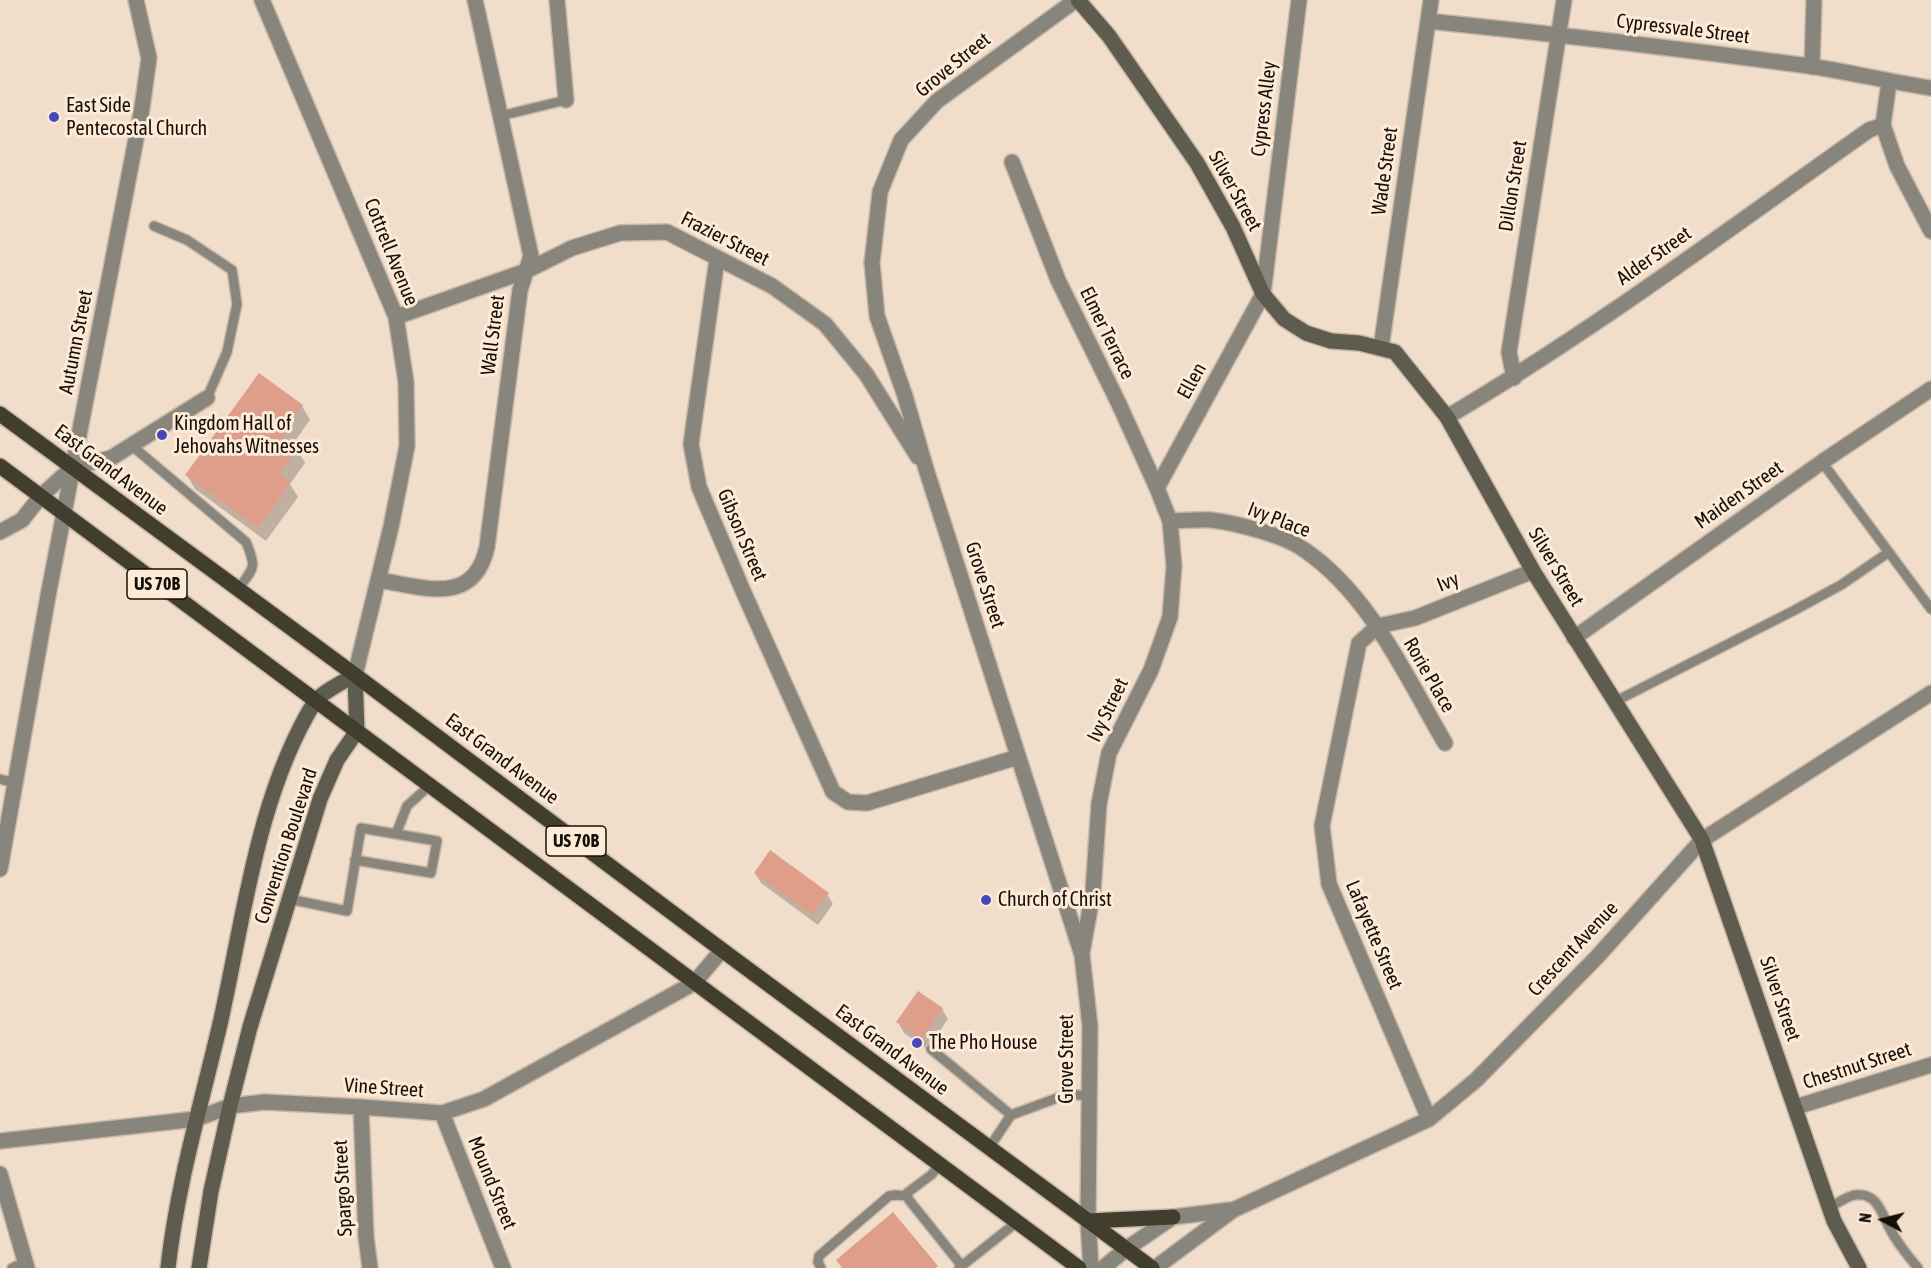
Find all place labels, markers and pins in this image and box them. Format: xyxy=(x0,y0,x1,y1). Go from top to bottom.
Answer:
place label: East Side Pentecostal Church xyxy=(66,94,207,141)
marker: East Side Pentecostal Church xyxy=(47,110,61,124)
place label: Kingdom Hall of Jehovahs Witnesses xyxy=(174,412,319,459)
marker: Kingdom Hall of Jehovahs Witnesses xyxy=(155,428,169,442)
place label: Church of Christ xyxy=(998,888,1112,912)
marker: Church of Christ xyxy=(979,893,993,907)
place label: The Pho House xyxy=(929,1031,1037,1055)
marker: The Pho House xyxy=(910,1036,924,1050)

